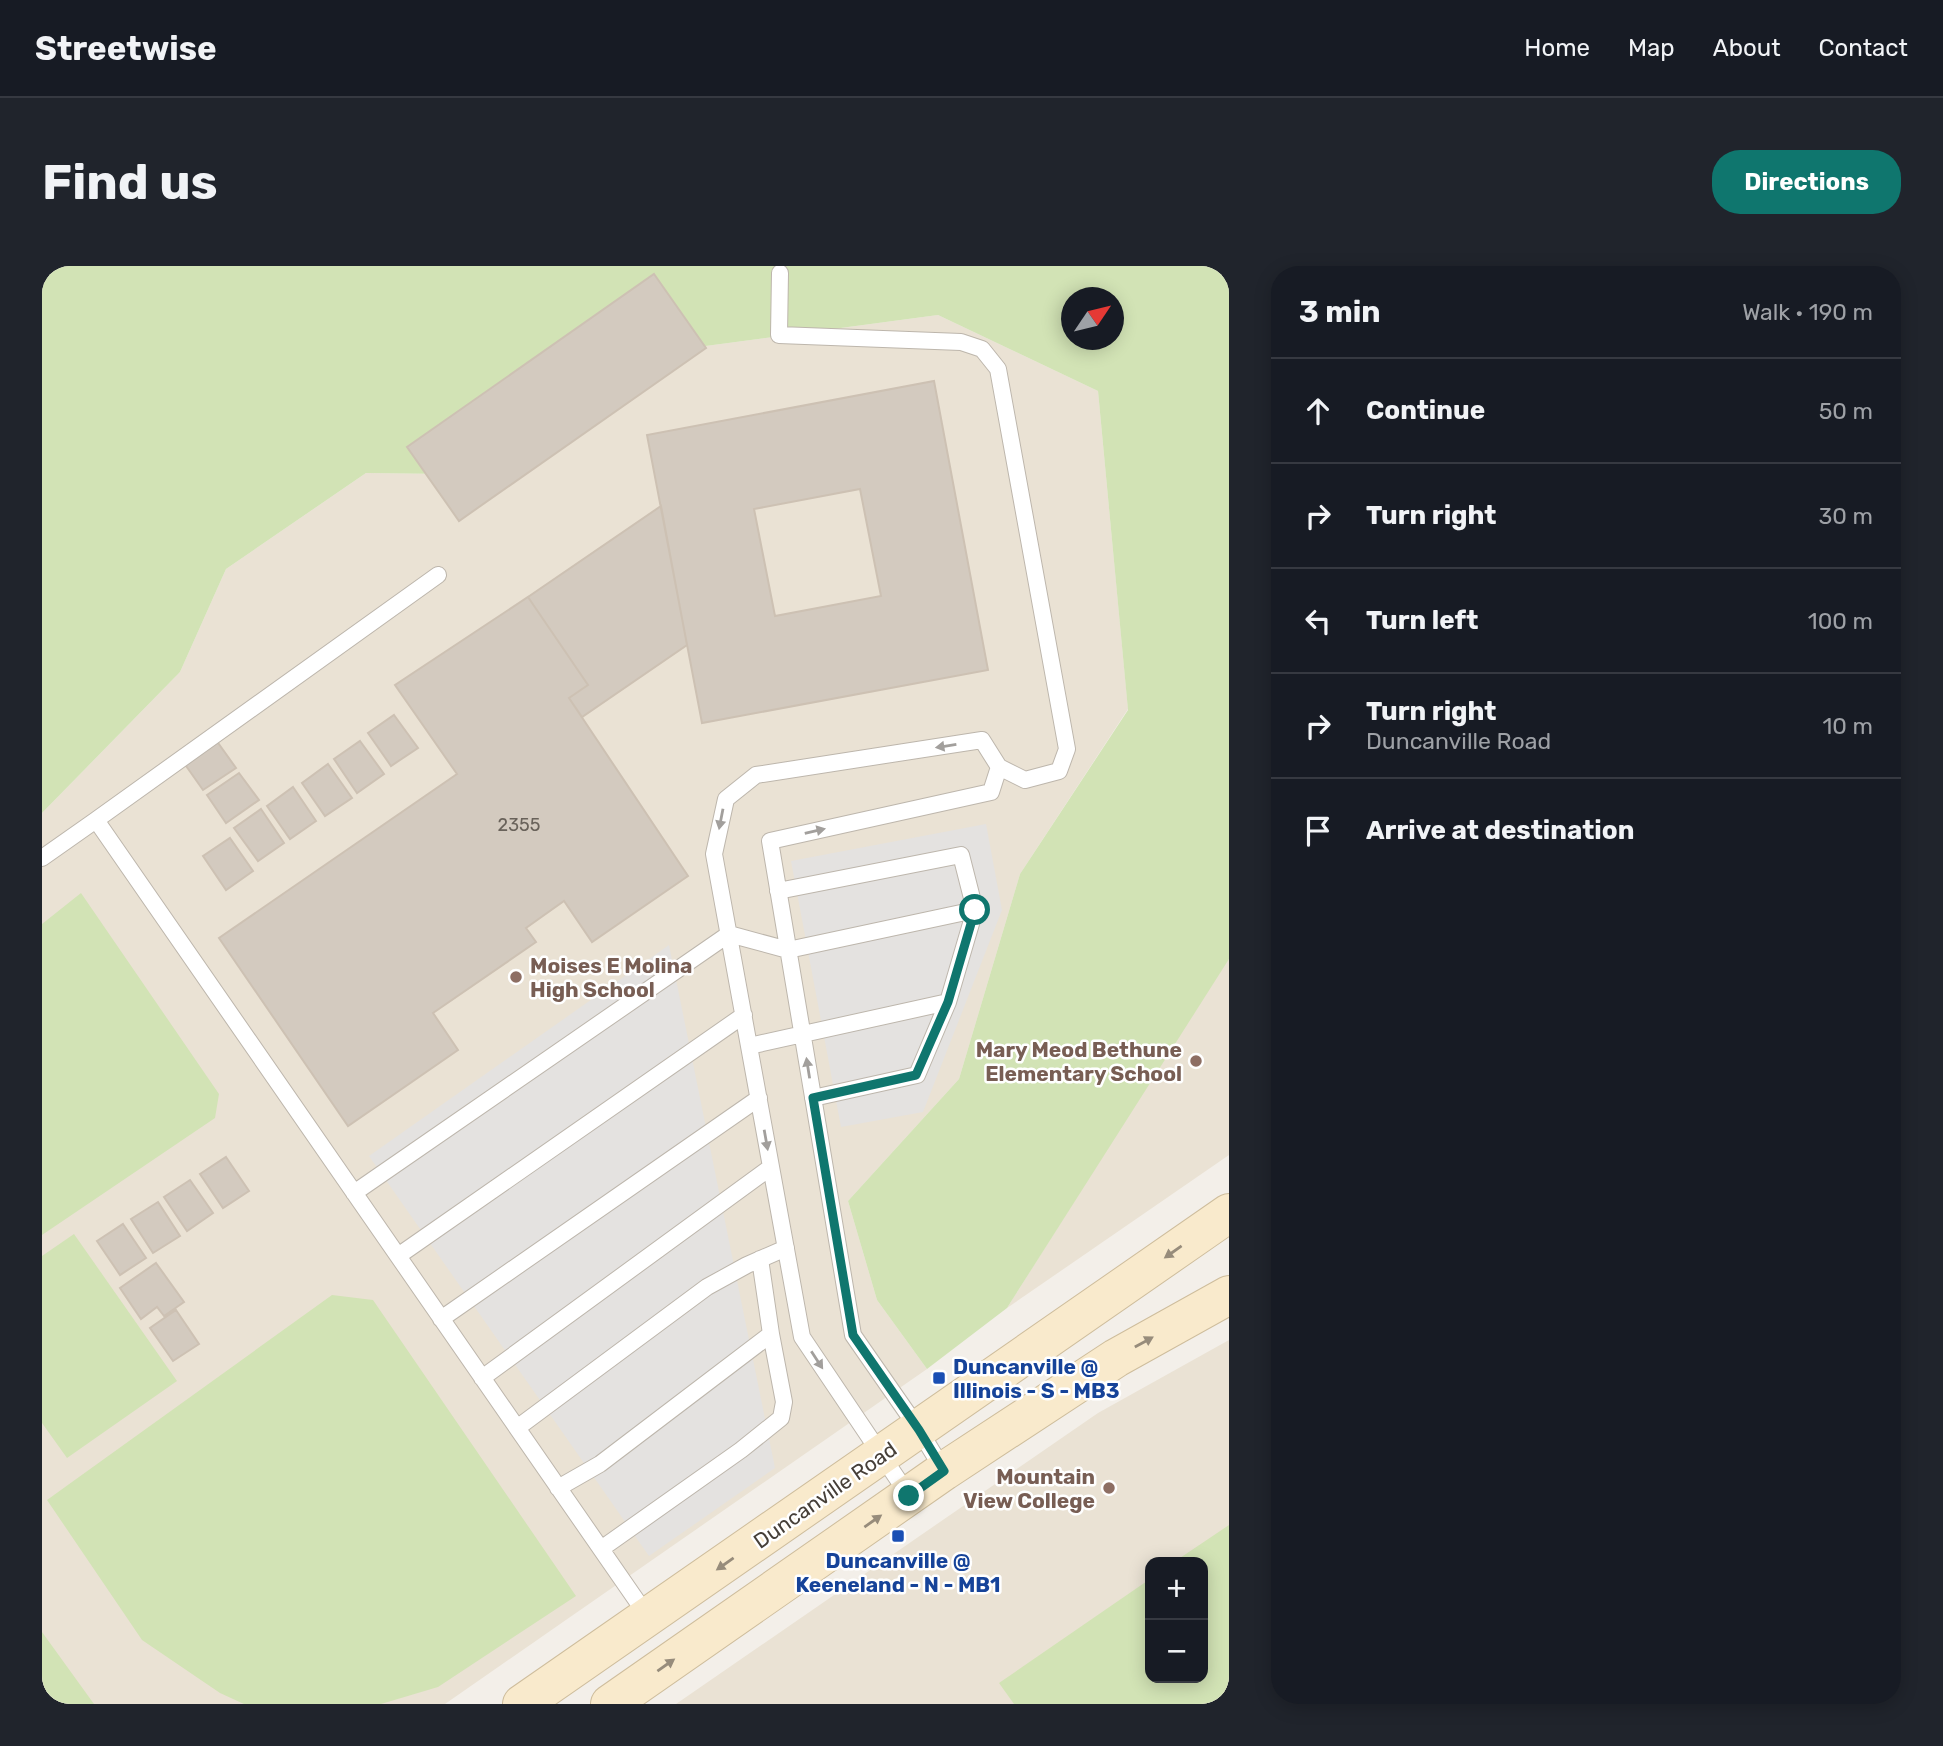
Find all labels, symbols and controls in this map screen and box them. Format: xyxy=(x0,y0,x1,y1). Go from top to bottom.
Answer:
text: Streetwise xyxy=(35,29,217,68)
text: Home xyxy=(1524,34,1590,62)
text: Map xyxy=(1628,34,1675,62)
text: About xyxy=(1713,34,1781,62)
text: Contact xyxy=(1819,34,1908,62)
button: Directions xyxy=(1712,150,1901,214)
text: Find us xyxy=(42,153,218,211)
north arrow xyxy=(1061,287,1124,350)
text: 3 min xyxy=(1299,294,1381,330)
text: Walk · 190 m xyxy=(1742,298,1873,326)
icon: ahead xyxy=(1299,392,1337,430)
text: Continue xyxy=(1366,395,1485,426)
text: 50 m xyxy=(1819,397,1873,425)
icon: right xyxy=(1299,497,1337,535)
text: Turn right xyxy=(1366,500,1496,531)
text: 30 m xyxy=(1818,502,1873,530)
icon: left xyxy=(1299,602,1337,640)
text: Turn left xyxy=(1366,605,1478,636)
text: 100 m xyxy=(1808,607,1873,635)
text: Turn right xyxy=(1366,696,1496,727)
icon: right xyxy=(1299,707,1337,745)
text: 10 m xyxy=(1822,712,1873,740)
text: Duncanville Road xyxy=(1366,727,1551,755)
one-way arrow xyxy=(935,741,957,752)
one-way arrow xyxy=(716,808,727,830)
icon: arrive xyxy=(1299,812,1337,850)
house number: 2355 xyxy=(498,814,540,836)
text: Arrive at destination xyxy=(1366,815,1634,846)
one-way arrow xyxy=(804,825,826,836)
route start xyxy=(959,894,990,925)
place label: Moises E Molina High School xyxy=(530,953,692,1002)
marker: Moises E Molina High School xyxy=(508,969,524,985)
place label: Mary Meod Bethune Elementary School xyxy=(976,1037,1182,1086)
marker: Mary Meod Bethune Elementary School xyxy=(1188,1053,1204,1069)
one-way arrow xyxy=(802,1057,813,1079)
one-way arrow xyxy=(761,1129,772,1151)
one-way arrow xyxy=(1164,1245,1182,1259)
one-way arrow xyxy=(1135,1336,1154,1348)
one-way arrow xyxy=(810,1350,823,1369)
place label: Duncanville @ Illinois - S - MB3 xyxy=(953,1354,1120,1403)
marker: Duncanville @ Illinois - S - MB3 xyxy=(931,1370,947,1386)
street label: Duncanville Road xyxy=(749,1436,901,1554)
place label: Mountain View College xyxy=(963,1464,1095,1513)
route end xyxy=(893,1480,924,1511)
marker: Mountain View College xyxy=(1101,1480,1117,1496)
one-way arrow xyxy=(864,1514,882,1528)
marker: Duncanville @ Keeneland - N - MB1 xyxy=(890,1528,906,1544)
place label: Duncanville @ Keeneland - N - MB1 xyxy=(795,1548,1001,1597)
one-way arrow xyxy=(716,1557,734,1571)
map controls xyxy=(1145,1557,1208,1683)
button: + xyxy=(1145,1557,1208,1620)
button: − xyxy=(1145,1620,1208,1683)
one-way arrow xyxy=(657,1658,675,1672)

